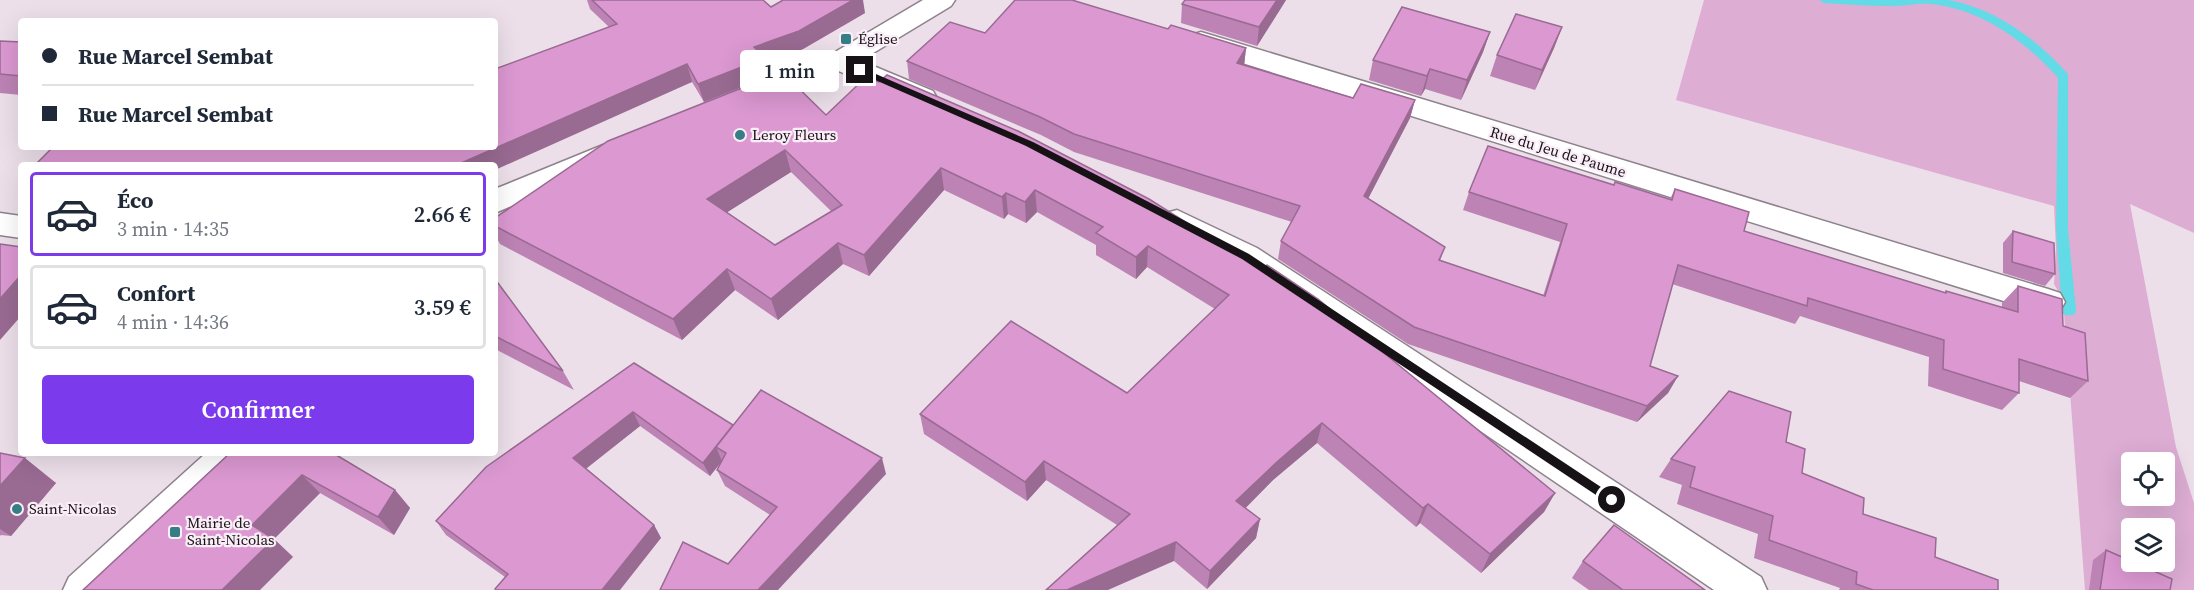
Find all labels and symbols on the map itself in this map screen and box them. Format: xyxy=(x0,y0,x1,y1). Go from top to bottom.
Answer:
place label: Église xyxy=(858,28,898,49)
marker: Église xyxy=(839,32,853,46)
callout: 1 min xyxy=(740,49,839,91)
route end xyxy=(846,56,873,83)
street label: Rue du Jeu de Paume xyxy=(1488,121,1629,182)
place label: Leroy Fleurs xyxy=(752,124,836,145)
marker: Leroy Fleurs xyxy=(733,128,747,142)
route start xyxy=(1598,486,1625,513)
place label: Saint-Nicolas xyxy=(29,498,117,519)
marker: Saint-Nicolas xyxy=(10,502,24,516)
place label: Mairie de Saint-Nicolas xyxy=(187,512,275,550)
marker: Mairie de Saint-Nicolas xyxy=(168,525,182,539)

